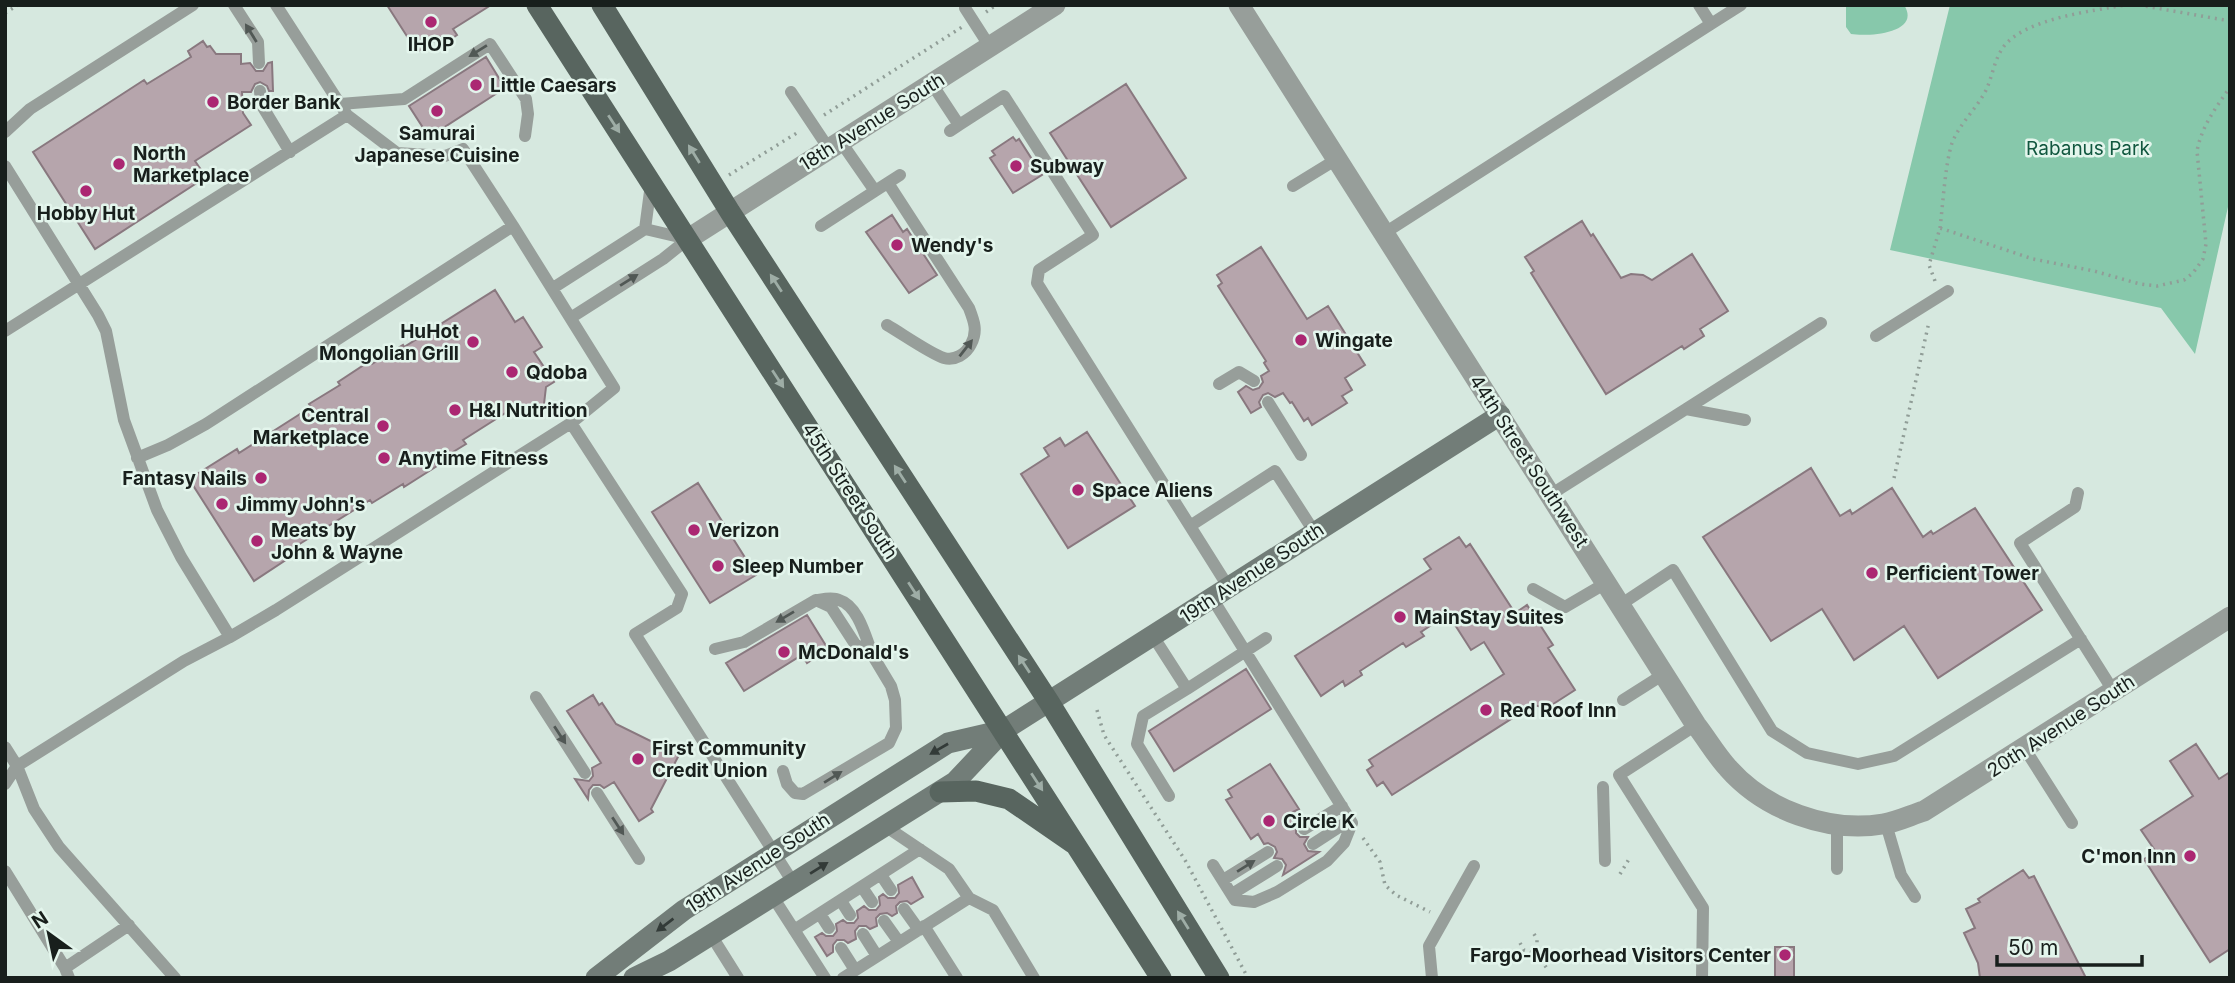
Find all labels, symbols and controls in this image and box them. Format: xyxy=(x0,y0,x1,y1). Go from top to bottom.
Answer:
marker: IHOP xyxy=(423,14,439,30)
one-way arrow xyxy=(245,23,258,42)
place label: IHOP xyxy=(408,33,454,56)
one-way arrow xyxy=(469,45,488,58)
street label: 18th Avenue South xyxy=(795,68,949,176)
place label: Little Caesars xyxy=(490,74,617,97)
marker: Little Caesars xyxy=(468,77,484,93)
place label: Border Bank xyxy=(227,91,340,114)
marker: Border Bank xyxy=(205,94,221,110)
marker: Samurai Japanese Cuisine xyxy=(429,103,445,119)
one-way arrow xyxy=(608,115,621,134)
place label: Samurai Japanese Cuisine xyxy=(355,122,519,167)
park label: Rabanus Park xyxy=(2026,137,2150,160)
place label: North Marketplace xyxy=(133,142,249,187)
one-way arrow xyxy=(688,145,700,164)
place label: Subway xyxy=(1030,155,1105,178)
marker: North Marketplace xyxy=(111,156,127,172)
marker: Subway xyxy=(1008,158,1024,174)
marker: Hobby Hut xyxy=(78,183,94,199)
place label: Hobby Hut xyxy=(37,202,135,225)
place label: Wendy's xyxy=(911,234,993,257)
marker: Wendy's xyxy=(889,237,905,253)
one-way arrow xyxy=(620,274,639,287)
one-way arrow xyxy=(769,274,783,292)
place label: HuHot Mongolian Grill xyxy=(319,320,459,365)
place label: Wingate xyxy=(1315,329,1393,352)
marker: Wingate xyxy=(1293,332,1309,348)
marker: HuHot Mongolian Grill xyxy=(465,334,481,350)
one-way arrow xyxy=(959,338,973,357)
place label: Qdoba xyxy=(526,361,588,384)
marker: Qdoba xyxy=(504,364,520,380)
one-way arrow xyxy=(771,369,784,388)
street label: 44th Street Southwest xyxy=(1465,370,1593,552)
place label: H&I Nutrition xyxy=(469,399,588,422)
marker: H&I Nutrition xyxy=(447,402,463,418)
place label: Central Marketplace xyxy=(253,404,369,449)
marker: Central Marketplace xyxy=(375,418,391,434)
street label: 45th Street South xyxy=(797,419,903,563)
place label: Anytime Fitness xyxy=(398,447,548,470)
marker: Anytime Fitness xyxy=(376,450,392,466)
one-way arrow xyxy=(894,464,907,483)
place label: Fantasy Nails xyxy=(122,467,247,490)
marker: Fantasy Nails xyxy=(253,470,269,486)
place label: Space Aliens xyxy=(1092,479,1213,502)
marker: Space Aliens xyxy=(1070,482,1086,498)
place label: Jimmy John's xyxy=(236,493,366,516)
marker: Jimmy John's xyxy=(214,496,230,512)
street label: 19th Avenue South xyxy=(1176,518,1328,628)
place label: Meats by John & Wayne xyxy=(271,519,403,564)
place label: Verizon xyxy=(708,519,779,542)
marker: Verizon xyxy=(686,522,702,538)
marker: Meats by John & Wayne xyxy=(249,533,265,549)
place label: Sleep Number xyxy=(732,555,864,578)
marker: Sleep Number xyxy=(710,558,726,574)
place label: Perficient Tower xyxy=(1886,562,2039,585)
marker: Perficient Tower xyxy=(1864,565,1880,581)
one-way arrow xyxy=(907,581,920,600)
place label: MainStay Suites xyxy=(1414,606,1564,629)
marker: MainStay Suites xyxy=(1392,609,1408,625)
one-way arrow xyxy=(776,610,795,623)
place label: McDonald's xyxy=(798,641,909,664)
marker: McDonald's xyxy=(776,644,792,660)
one-way arrow xyxy=(1018,654,1031,674)
street label: 20th Avenue South xyxy=(1983,670,2139,782)
place label: Red Roof Inn xyxy=(1500,699,1617,722)
marker: Red Roof Inn xyxy=(1478,702,1494,718)
one-way arrow xyxy=(553,726,567,744)
place label: First Community Credit Union xyxy=(652,737,807,782)
one-way arrow xyxy=(930,743,949,755)
marker: First Community Credit Union xyxy=(630,751,646,767)
one-way arrow xyxy=(824,770,843,783)
one-way arrow xyxy=(1031,772,1044,792)
street label: 19th Avenue South xyxy=(682,808,834,918)
place label: Circle K xyxy=(1283,810,1356,833)
marker: Circle K xyxy=(1261,813,1277,829)
one-way arrow xyxy=(612,816,625,835)
place label: C'mon Inn xyxy=(2081,845,2176,868)
marker: C'mon Inn xyxy=(2182,848,2198,864)
one-way arrow xyxy=(1236,859,1255,872)
one-way arrow xyxy=(809,862,829,875)
north arrow xyxy=(14,899,84,969)
text: N xyxy=(28,907,52,934)
one-way arrow xyxy=(1177,910,1190,929)
one-way arrow xyxy=(657,917,675,932)
scale bar xyxy=(1997,923,2142,967)
text: 50 m xyxy=(2008,935,2058,960)
place label: Fargo-Moorhead Visitors Center xyxy=(1470,944,1771,967)
marker: Fargo-Moorhead Visitors Center xyxy=(1777,947,1793,963)

